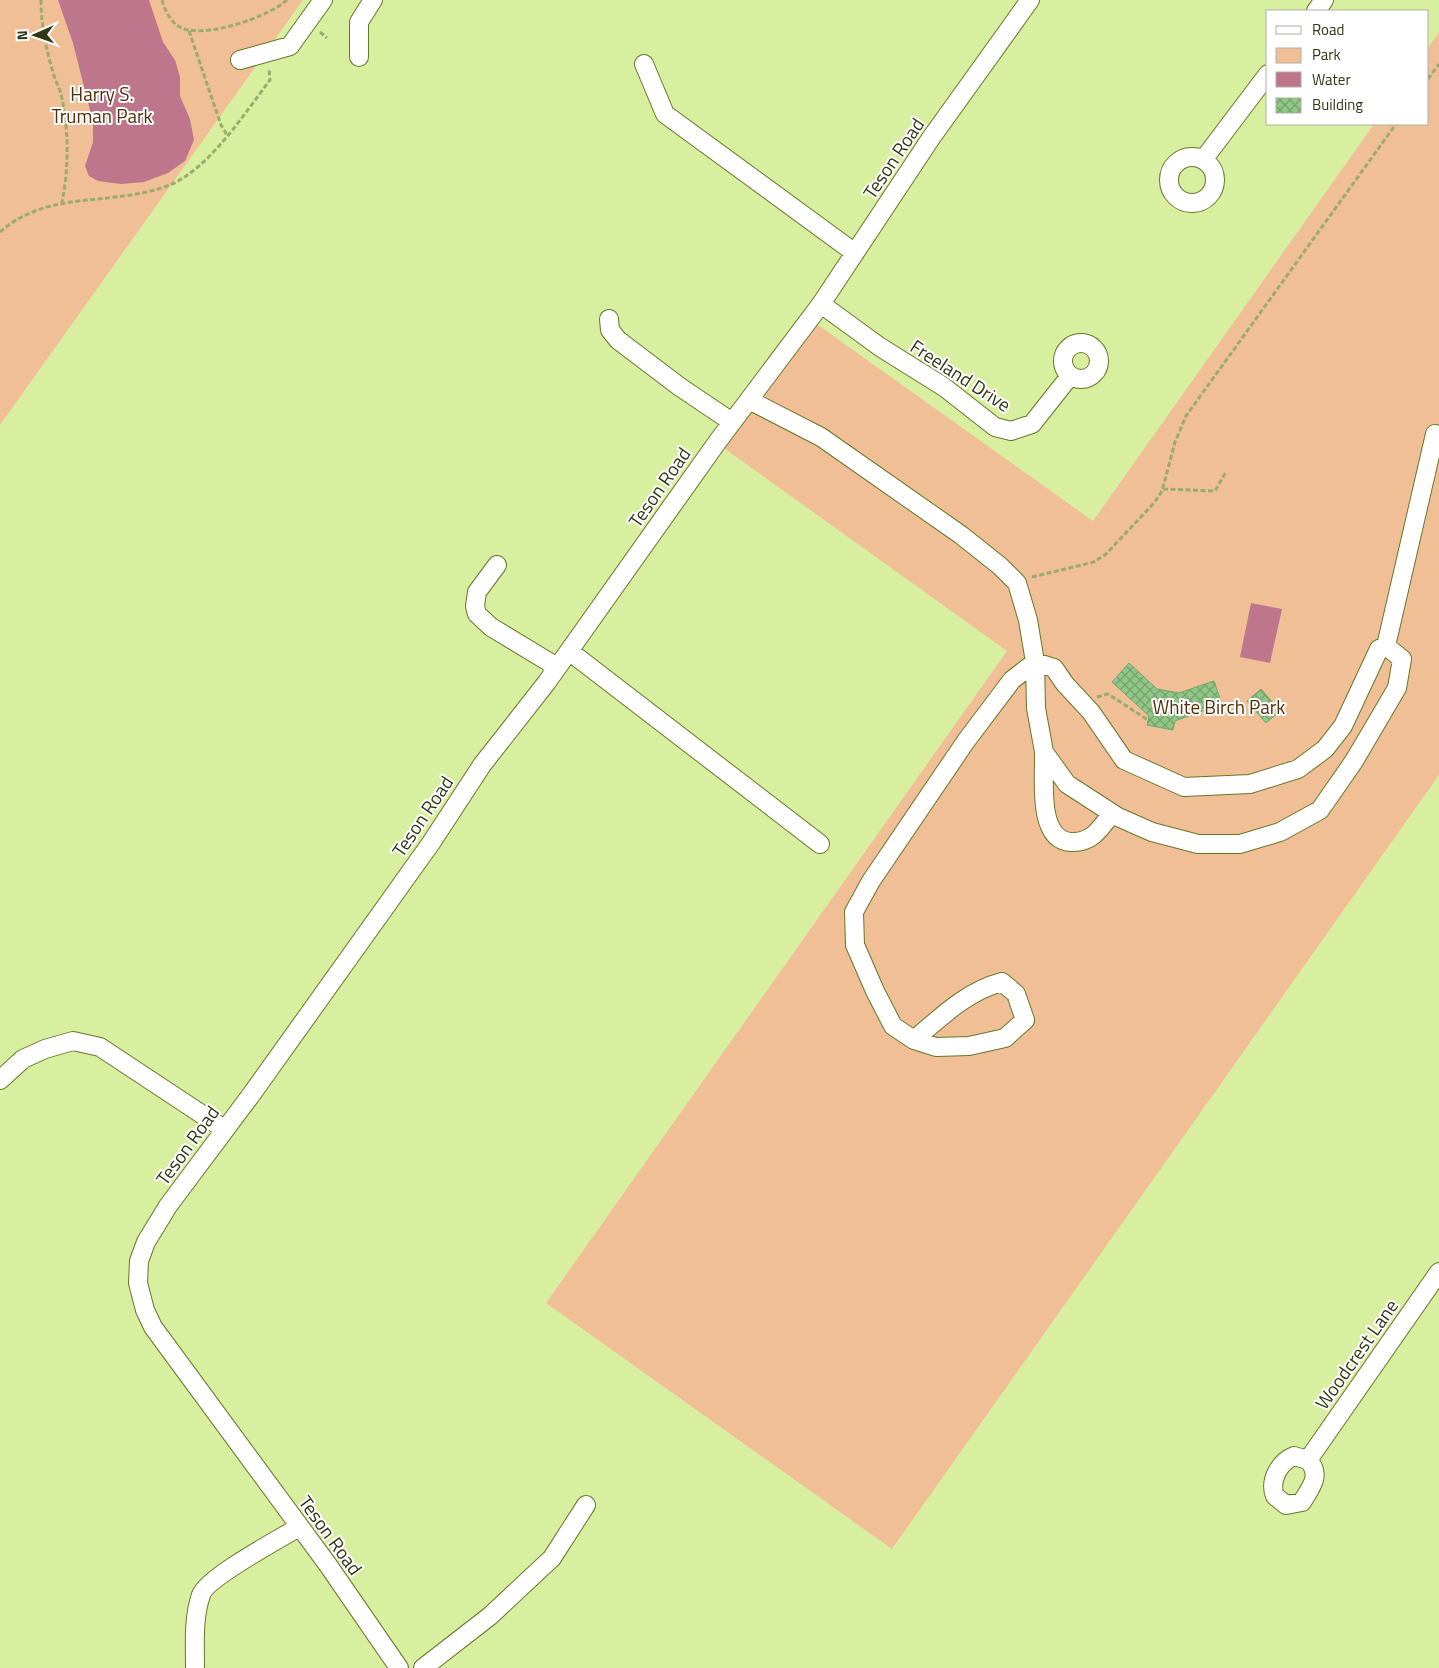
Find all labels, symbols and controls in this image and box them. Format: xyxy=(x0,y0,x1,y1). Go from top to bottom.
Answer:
north arrow xyxy=(10,10,60,60)
legend xyxy=(1266,10,1429,125)
text: Road xyxy=(1312,18,1344,41)
text: N xyxy=(11,30,32,41)
text: Park xyxy=(1312,43,1341,66)
text: Water xyxy=(1312,68,1351,91)
park label: Harry S. Truman Park xyxy=(51,79,153,130)
text: Building xyxy=(1312,93,1363,116)
street label: Teson Road xyxy=(855,112,931,204)
street label: Freeland Drive xyxy=(905,332,1017,418)
street label: Teson Road xyxy=(621,441,697,533)
park label: White Birch Park xyxy=(1153,692,1285,721)
street label: Teson Road xyxy=(384,770,460,862)
street label: Teson Road xyxy=(148,1099,226,1191)
street label: Woodcrest Lane xyxy=(1307,1293,1405,1415)
street label: Teson Road xyxy=(292,1489,370,1581)

